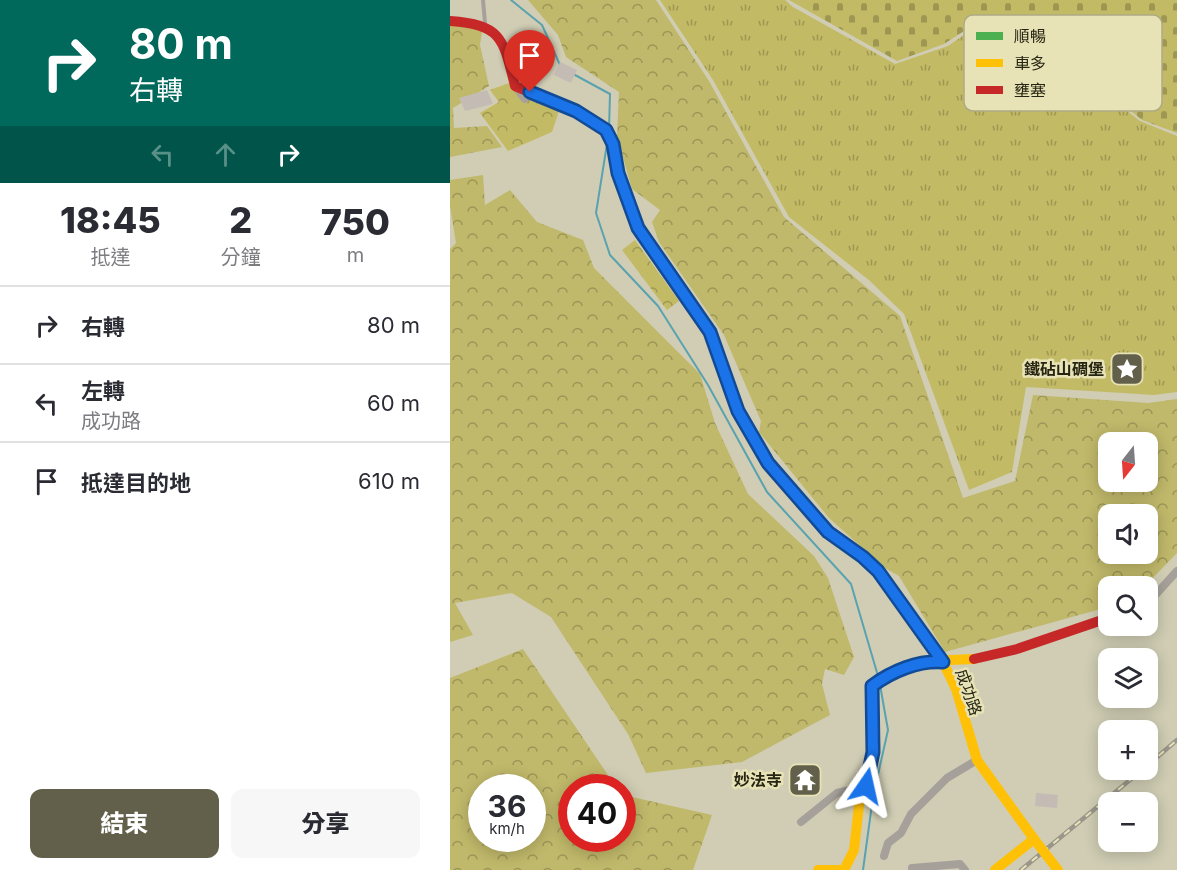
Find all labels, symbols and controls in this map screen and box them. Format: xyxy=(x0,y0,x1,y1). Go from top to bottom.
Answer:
legend xyxy=(964,15,1162,111)
text: 80 m xyxy=(129,18,233,69)
icon: right xyxy=(30,24,108,102)
text: 順暢 xyxy=(1014,26,1046,46)
pin xyxy=(504,30,555,92)
icon: arrive xyxy=(513,39,546,72)
text: 車多 xyxy=(1014,53,1046,73)
text: 右轉 xyxy=(129,74,183,107)
text: 壅塞 xyxy=(1014,80,1046,100)
icon: left xyxy=(146,138,179,171)
icon: ahead xyxy=(209,138,242,171)
icon: right xyxy=(272,138,305,171)
text: 18:45 xyxy=(60,198,161,242)
text: 2 xyxy=(229,198,252,242)
text: 750 xyxy=(321,200,390,244)
text: m xyxy=(347,243,364,267)
text: 抵達 xyxy=(90,245,130,269)
text: 分鐘 xyxy=(221,245,261,269)
icon: right xyxy=(30,309,63,342)
text: 80 m xyxy=(367,312,420,338)
text: 右轉 xyxy=(81,314,125,340)
place icon: 鐵砧山碉堡 xyxy=(1109,351,1145,387)
place label: 鐵砧山碉堡 xyxy=(1024,359,1104,379)
text: 左轉 xyxy=(81,378,125,404)
icon: left xyxy=(30,387,63,420)
text: 60 m xyxy=(367,390,420,416)
text: 成功路 xyxy=(81,409,141,433)
north arrow xyxy=(1098,432,1158,492)
map controls xyxy=(1098,432,1158,852)
icon: arrive xyxy=(30,465,63,498)
text: 610 m xyxy=(358,468,420,494)
text: 抵達目的地 xyxy=(81,470,191,496)
button: sound xyxy=(1098,504,1158,564)
button: search xyxy=(1098,576,1158,636)
button: layers xyxy=(1098,648,1158,708)
street label: 成功路 xyxy=(952,666,986,718)
button: + xyxy=(1098,720,1158,780)
position arrow xyxy=(834,754,898,818)
temple icon: 妙法寺 xyxy=(787,762,823,798)
place label: 妙法寺 xyxy=(734,770,782,790)
speed limit sign: 40 xyxy=(558,774,636,852)
text: 36 xyxy=(488,788,526,824)
button: 結束 xyxy=(30,789,219,858)
button: 分享 xyxy=(231,789,420,858)
button: − xyxy=(1098,792,1158,852)
text: km/h xyxy=(489,819,525,838)

